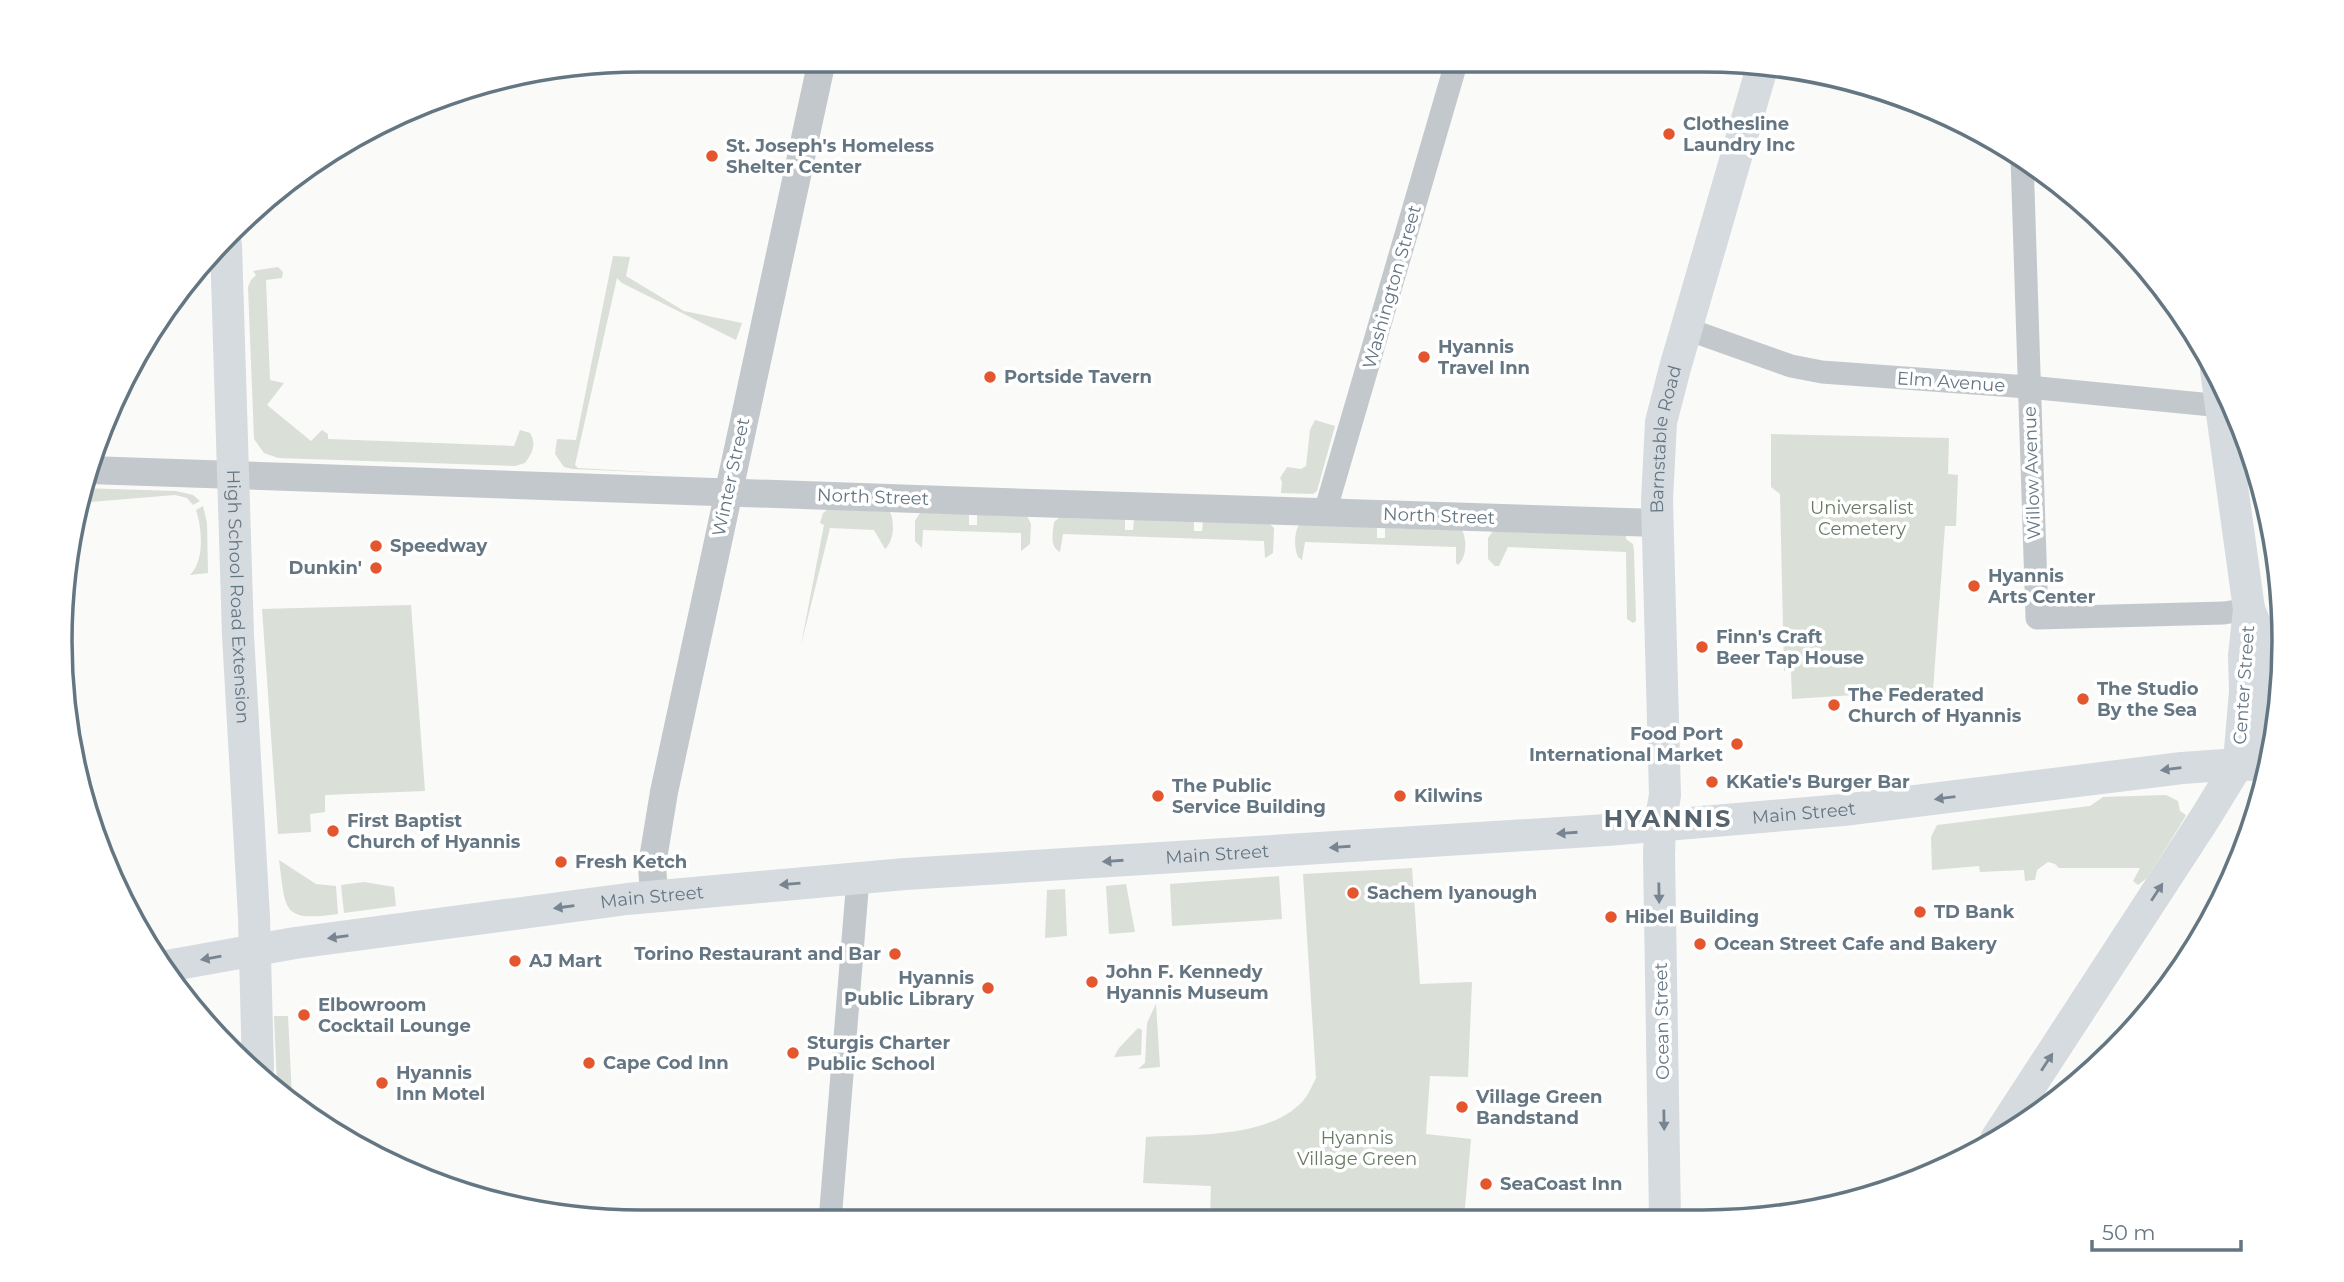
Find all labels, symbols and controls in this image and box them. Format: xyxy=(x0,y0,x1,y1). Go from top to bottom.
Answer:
place label: Clothesline Laundry Inc xyxy=(1683,113,1795,156)
marker: Clothesline Laundry Inc xyxy=(1661,126,1677,142)
place label: St. Joseph's Homeless Shelter Center xyxy=(726,135,934,178)
marker: St. Joseph's Homeless Shelter Center xyxy=(704,148,720,164)
street label: Washington Street xyxy=(1358,203,1426,371)
place label: Hyannis Travel Inn xyxy=(1438,336,1530,379)
marker: Hyannis Travel Inn xyxy=(1416,349,1432,365)
street label: Barnstable Road xyxy=(1646,363,1686,514)
place label: Portside Tavern xyxy=(1004,366,1152,388)
street label: Elm Avenue xyxy=(1896,367,2006,397)
marker: Portside Tavern xyxy=(982,369,998,385)
street label: Willow Avenue xyxy=(2019,406,2045,540)
street label: Winter Street xyxy=(708,416,754,538)
street label: High School Road Extension xyxy=(222,469,254,725)
street label: North Street xyxy=(817,484,929,510)
park label: Universalist Cemetery xyxy=(1810,497,1914,540)
street label: North Street xyxy=(1383,503,1495,529)
place label: Speedway xyxy=(390,535,487,557)
marker: Speedway xyxy=(368,538,384,554)
place label: Dunkin' xyxy=(289,557,362,579)
marker: Dunkin' xyxy=(368,560,384,576)
place label: Hyannis Arts Center xyxy=(1987,565,2096,608)
marker: Hyannis Arts Center xyxy=(1966,578,1982,594)
street label: Center Street xyxy=(2229,625,2259,745)
place label: Finn's Craft Beer Tap House xyxy=(1716,626,1864,669)
marker: Finn's Craft Beer Tap House xyxy=(1694,639,1710,655)
place label: The Studio By the Sea xyxy=(2097,678,2199,721)
place label: The Federated Church of Hyannis xyxy=(1848,684,2022,727)
marker: The Studio By the Sea xyxy=(2075,691,2091,707)
marker: The Federated Church of Hyannis xyxy=(1826,697,1842,713)
place label: Food Port International Market xyxy=(1529,723,1723,766)
marker: Food Port International Market xyxy=(1729,736,1745,752)
one-way arrow xyxy=(2160,764,2182,775)
place label: KKatie's Burger Bar xyxy=(1726,771,1910,793)
marker: KKatie's Burger Bar xyxy=(1704,774,1720,790)
place label: The Public Service Building xyxy=(1172,775,1326,818)
place label: Kilwins xyxy=(1414,785,1483,807)
marker: The Public Service Building xyxy=(1150,788,1166,804)
marker: Kilwins xyxy=(1392,788,1408,804)
one-way arrow xyxy=(1934,792,1956,803)
street label: Main Street xyxy=(1751,798,1857,829)
district label: HYANNIS xyxy=(1604,804,1732,833)
place label: First Baptist Church of Hyannis xyxy=(347,810,521,853)
marker: First Baptist Church of Hyannis xyxy=(325,823,341,839)
one-way arrow xyxy=(1556,828,1578,839)
street label: Main Street xyxy=(1165,840,1270,869)
one-way arrow xyxy=(1329,842,1351,853)
place label: Fresh Ketch xyxy=(575,851,687,873)
marker: Fresh Ketch xyxy=(553,854,569,870)
one-way arrow xyxy=(1102,856,1124,867)
one-way arrow xyxy=(779,879,801,890)
street label: Main Street xyxy=(599,881,705,913)
place label: Sachem Iyanough xyxy=(1367,882,1537,904)
one-way arrow xyxy=(1654,882,1665,904)
one-way arrow xyxy=(2150,883,2163,902)
marker: Sachem Iyanough xyxy=(1345,885,1361,901)
one-way arrow xyxy=(553,901,575,912)
place label: TD Bank xyxy=(1934,901,2014,923)
marker: TD Bank xyxy=(1912,904,1928,920)
place label: Hibel Building xyxy=(1625,906,1759,928)
marker: Hibel Building xyxy=(1603,909,1619,925)
one-way arrow xyxy=(327,932,349,943)
place label: Ocean Street Cafe and Bakery xyxy=(1714,933,1997,955)
marker: Ocean Street Cafe and Bakery xyxy=(1692,936,1708,952)
place label: Torino Restaurant and Bar xyxy=(634,943,881,965)
marker: Torino Restaurant and Bar xyxy=(887,946,903,962)
place label: AJ Mart xyxy=(528,950,602,972)
one-way arrow xyxy=(200,953,222,964)
marker: AJ Mart xyxy=(507,953,523,969)
place label: John F. Kennedy Hyannis Museum xyxy=(1105,961,1269,1004)
street label: Ocean Street xyxy=(1650,962,1674,1080)
place label: Hyannis Public Library xyxy=(844,967,974,1010)
marker: John F. Kennedy Hyannis Museum xyxy=(1084,974,1100,990)
marker: Hyannis Public Library xyxy=(980,980,996,996)
place label: Elbowroom Cocktail Lounge xyxy=(318,994,471,1037)
marker: Elbowroom Cocktail Lounge xyxy=(296,1007,312,1023)
place label: Sturgis Charter Public School xyxy=(807,1032,950,1075)
marker: Sturgis Charter Public School xyxy=(785,1045,801,1061)
place label: Cape Cod Inn xyxy=(603,1052,729,1074)
one-way arrow xyxy=(2041,1052,2054,1072)
marker: Cape Cod Inn xyxy=(581,1055,597,1071)
place label: Hyannis Inn Motel xyxy=(396,1062,485,1105)
marker: Hyannis Inn Motel xyxy=(374,1075,390,1091)
place label: Village Green Bandstand xyxy=(1475,1086,1602,1129)
marker: Village Green Bandstand xyxy=(1454,1099,1470,1115)
one-way arrow xyxy=(1658,1110,1669,1132)
park label: Hyannis Village Green xyxy=(1297,1127,1417,1170)
place label: SeaCoast Inn xyxy=(1500,1173,1622,1195)
marker: SeaCoast Inn xyxy=(1478,1176,1494,1192)
scale bar xyxy=(2092,1208,2241,1252)
text: 50 m xyxy=(2102,1220,2156,1245)

